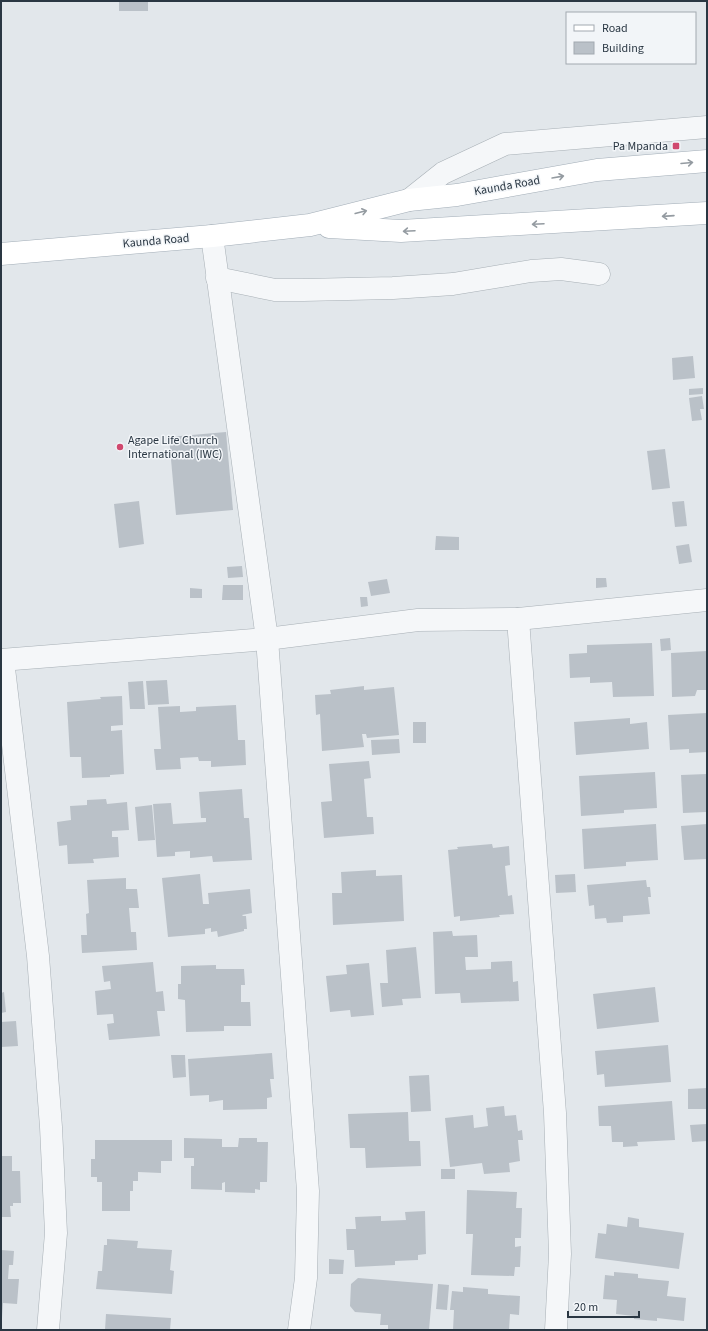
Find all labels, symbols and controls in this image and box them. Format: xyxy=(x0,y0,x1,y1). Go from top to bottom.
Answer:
legend xyxy=(566,12,696,64)
text: Road xyxy=(602,20,628,37)
text: Building xyxy=(602,40,644,57)
place label: Pa Mpanda xyxy=(613,138,668,155)
marker: Pa Mpanda xyxy=(671,141,681,151)
one-way arrow xyxy=(680,159,693,167)
street label: Kaunda Road xyxy=(473,172,541,200)
one-way arrow xyxy=(551,173,564,181)
one-way arrow xyxy=(354,208,367,216)
one-way arrow xyxy=(662,212,675,220)
one-way arrow xyxy=(532,220,545,227)
one-way arrow xyxy=(403,227,416,235)
street label: Kaunda Road xyxy=(122,230,190,252)
place label: Agape Life Church International (IWC) xyxy=(128,432,222,463)
marker: Agape Life Church International (IWC) xyxy=(115,442,125,452)
scale bar xyxy=(568,1293,639,1319)
text: 20 m xyxy=(574,1299,598,1316)

